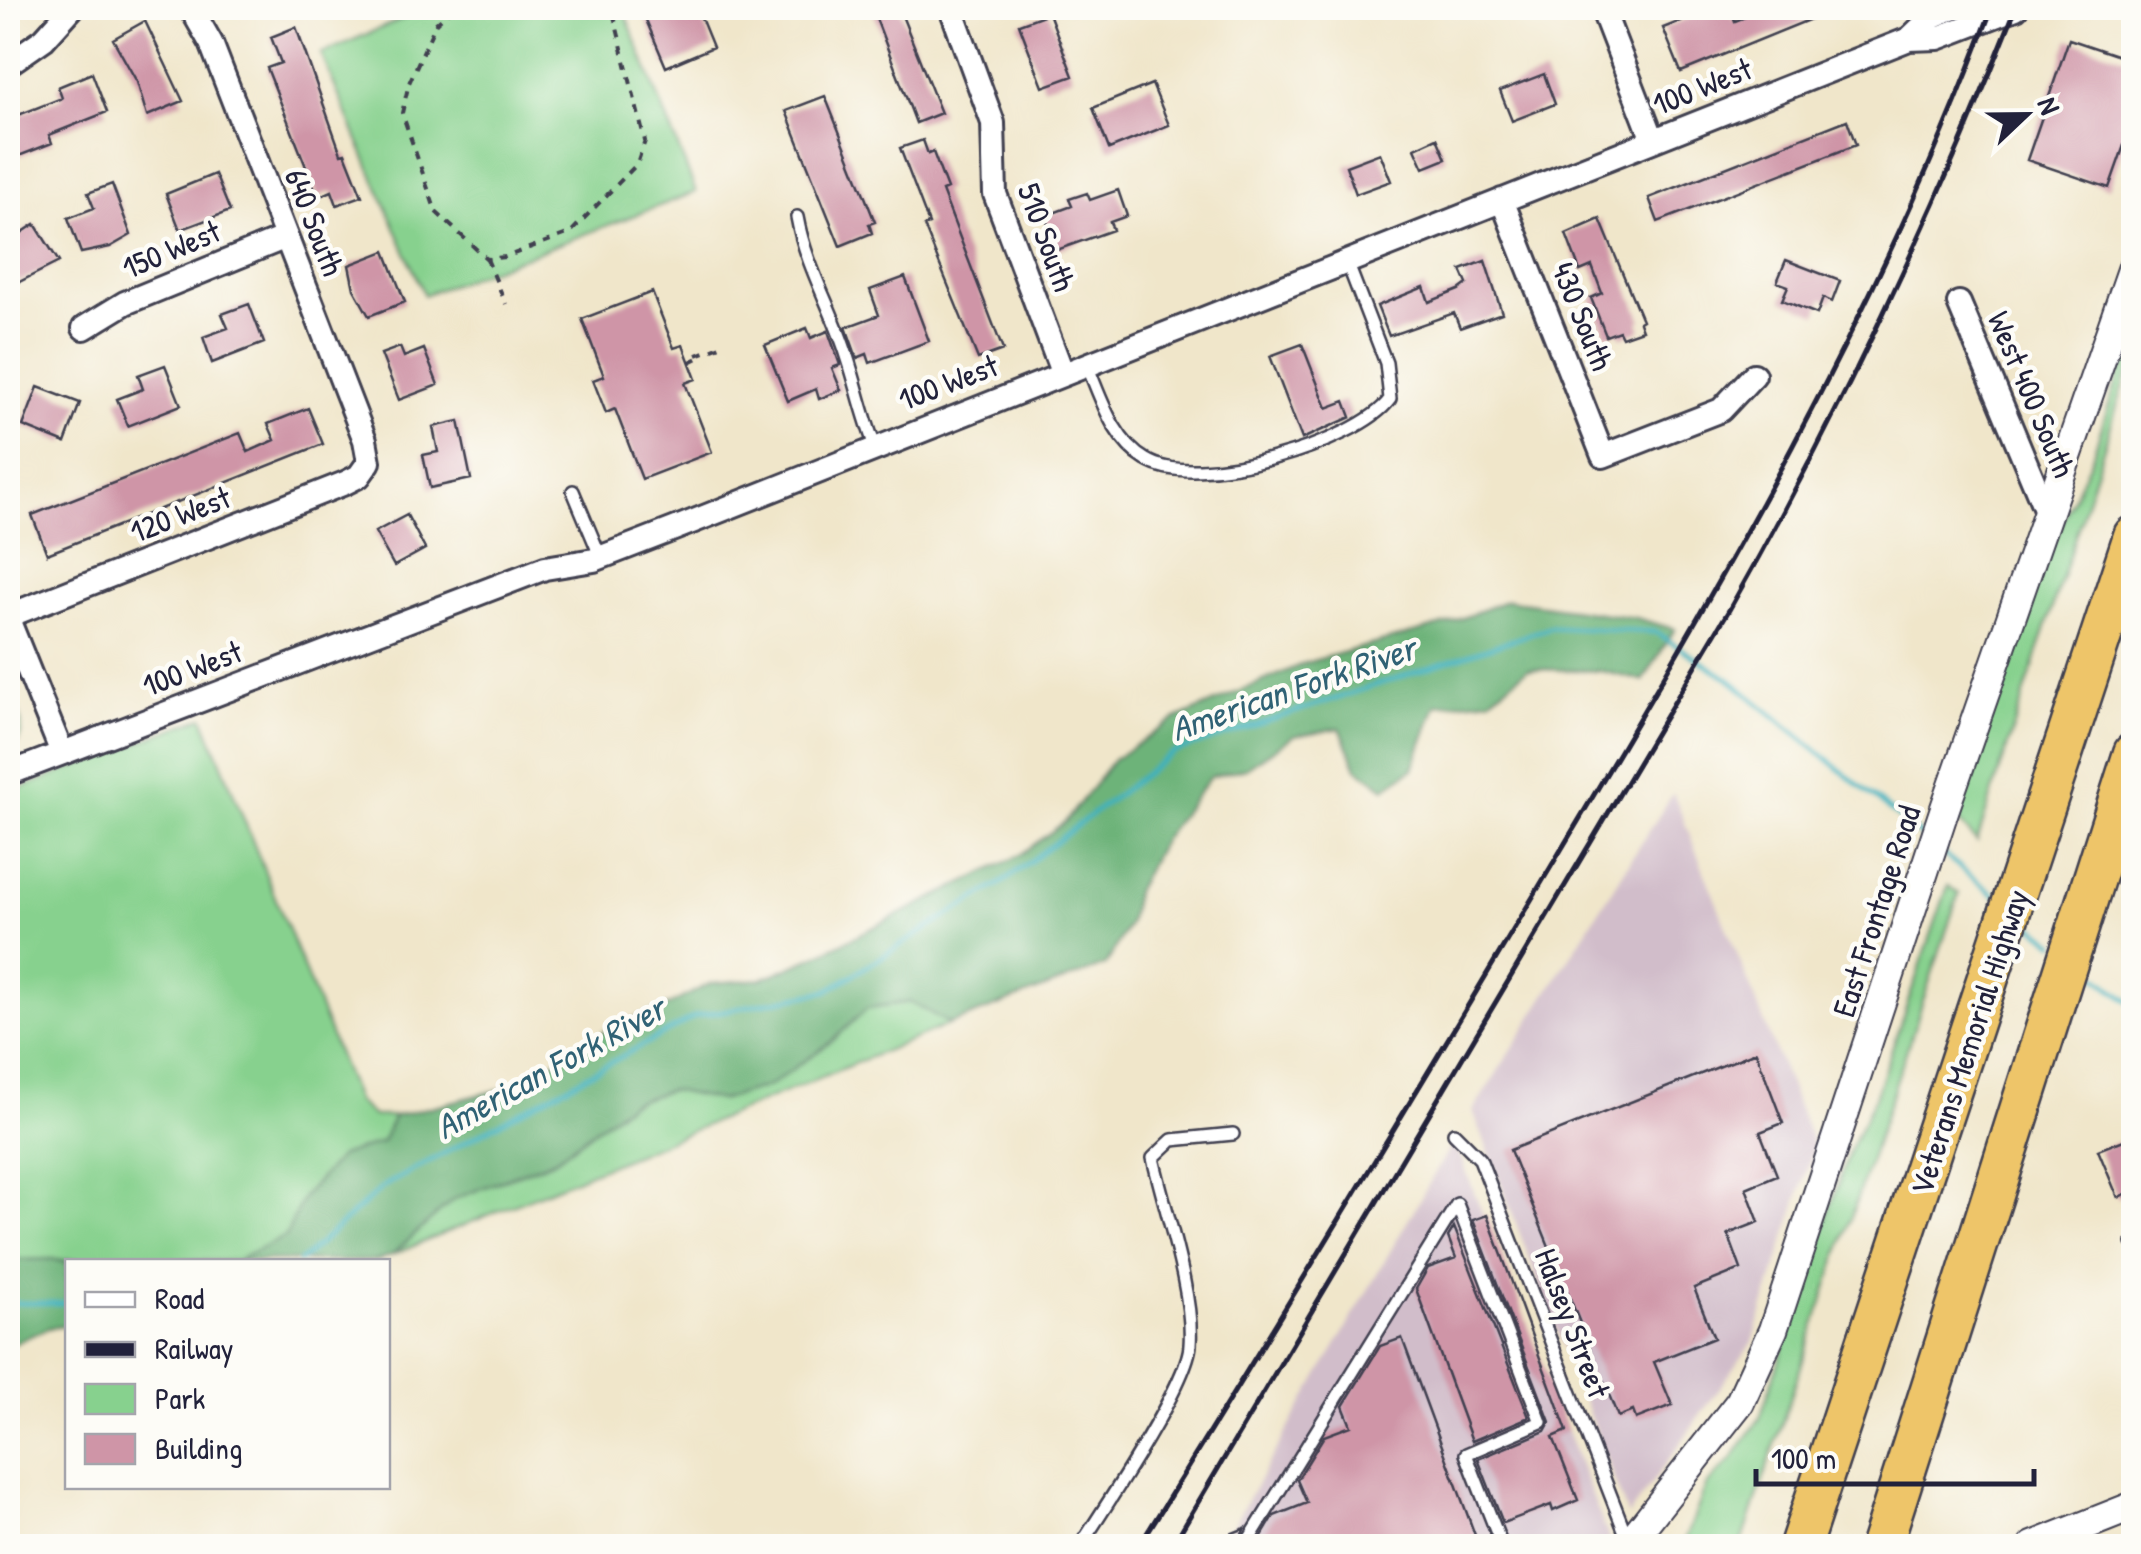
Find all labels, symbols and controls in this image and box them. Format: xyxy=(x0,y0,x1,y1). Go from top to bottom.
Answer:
street label: 100 West xyxy=(1646,46,1759,125)
north arrow xyxy=(1976,65,2076,165)
text: N xyxy=(2029,92,2070,120)
street label: 640 South xyxy=(275,162,355,282)
street label: 510 South xyxy=(1008,177,1086,297)
street label: 150 West xyxy=(115,209,228,289)
street label: 430 South xyxy=(1542,256,1624,376)
street label: West 400 South xyxy=(1978,305,2086,483)
street label: 100 West xyxy=(892,343,1005,421)
street label: 120 West xyxy=(124,475,237,553)
water label: American Fork River xyxy=(1164,623,1426,752)
street label: 100 West xyxy=(136,629,249,707)
street label: East Frontage Road xyxy=(1822,800,1930,1022)
street label: Veterans Memorial Highway xyxy=(1899,884,2039,1200)
water label: American Fork River xyxy=(427,982,677,1150)
street label: Halsey Street xyxy=(1525,1242,1621,1405)
legend xyxy=(65,1259,390,1489)
text: Road xyxy=(155,1278,204,1318)
text: Railway xyxy=(155,1328,233,1368)
text: Park xyxy=(155,1378,205,1418)
scale bar xyxy=(1756,1424,2034,1486)
text: Building xyxy=(155,1428,242,1468)
text: 100 m xyxy=(1771,1438,1836,1478)

